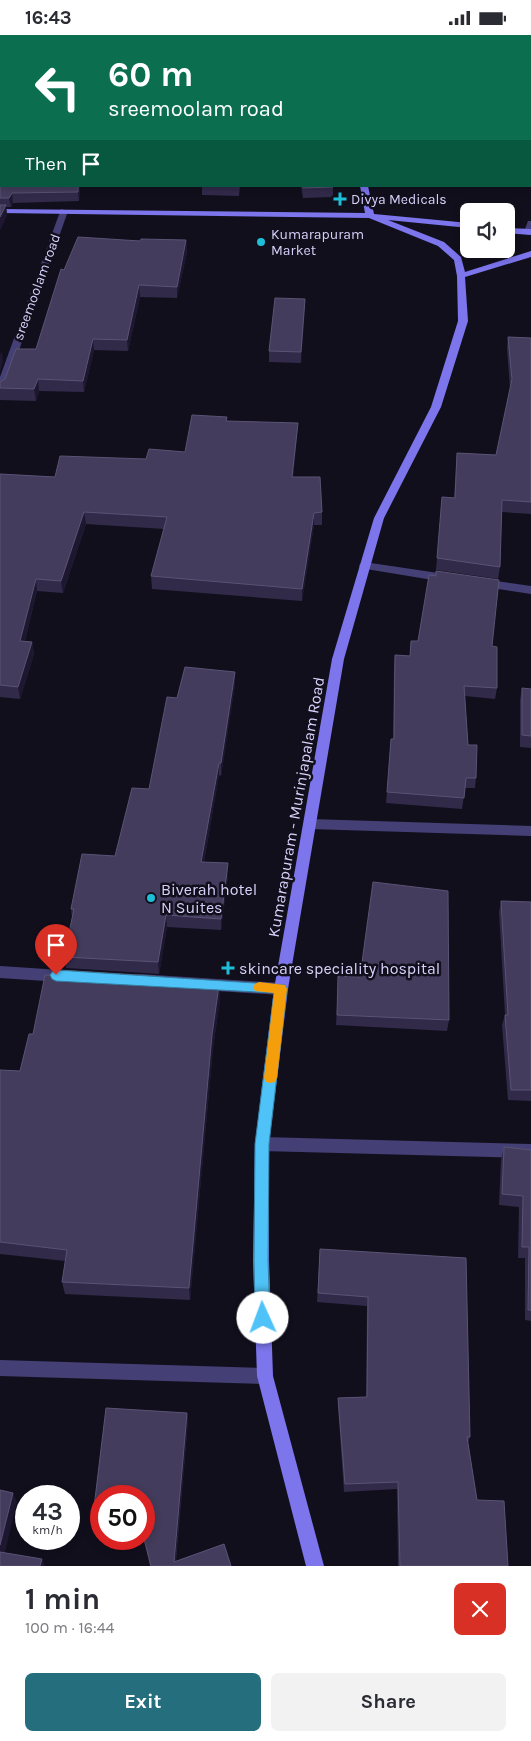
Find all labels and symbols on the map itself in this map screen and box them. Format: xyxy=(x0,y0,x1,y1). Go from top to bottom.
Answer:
place label: Divya Medicals xyxy=(351,191,447,208)
marker: Divya Medicals xyxy=(333,192,347,206)
place label: Kumarapuram Market xyxy=(271,226,364,259)
street label: sreemoolam road xyxy=(10,231,64,343)
marker: Kumarapuram Market xyxy=(255,236,267,248)
street label: Kumarapuram - Murinjapalam Road xyxy=(264,675,328,939)
place label: Biverah hotel N Suites xyxy=(161,880,257,917)
marker: Biverah hotel N Suites xyxy=(145,892,157,904)
pin xyxy=(35,924,77,975)
place label: skincare speciality hospital xyxy=(239,959,440,978)
marker: skincare speciality hospital xyxy=(221,961,235,975)
position arrow xyxy=(236,1291,288,1343)
speed limit sign: 50 xyxy=(90,1485,155,1550)

